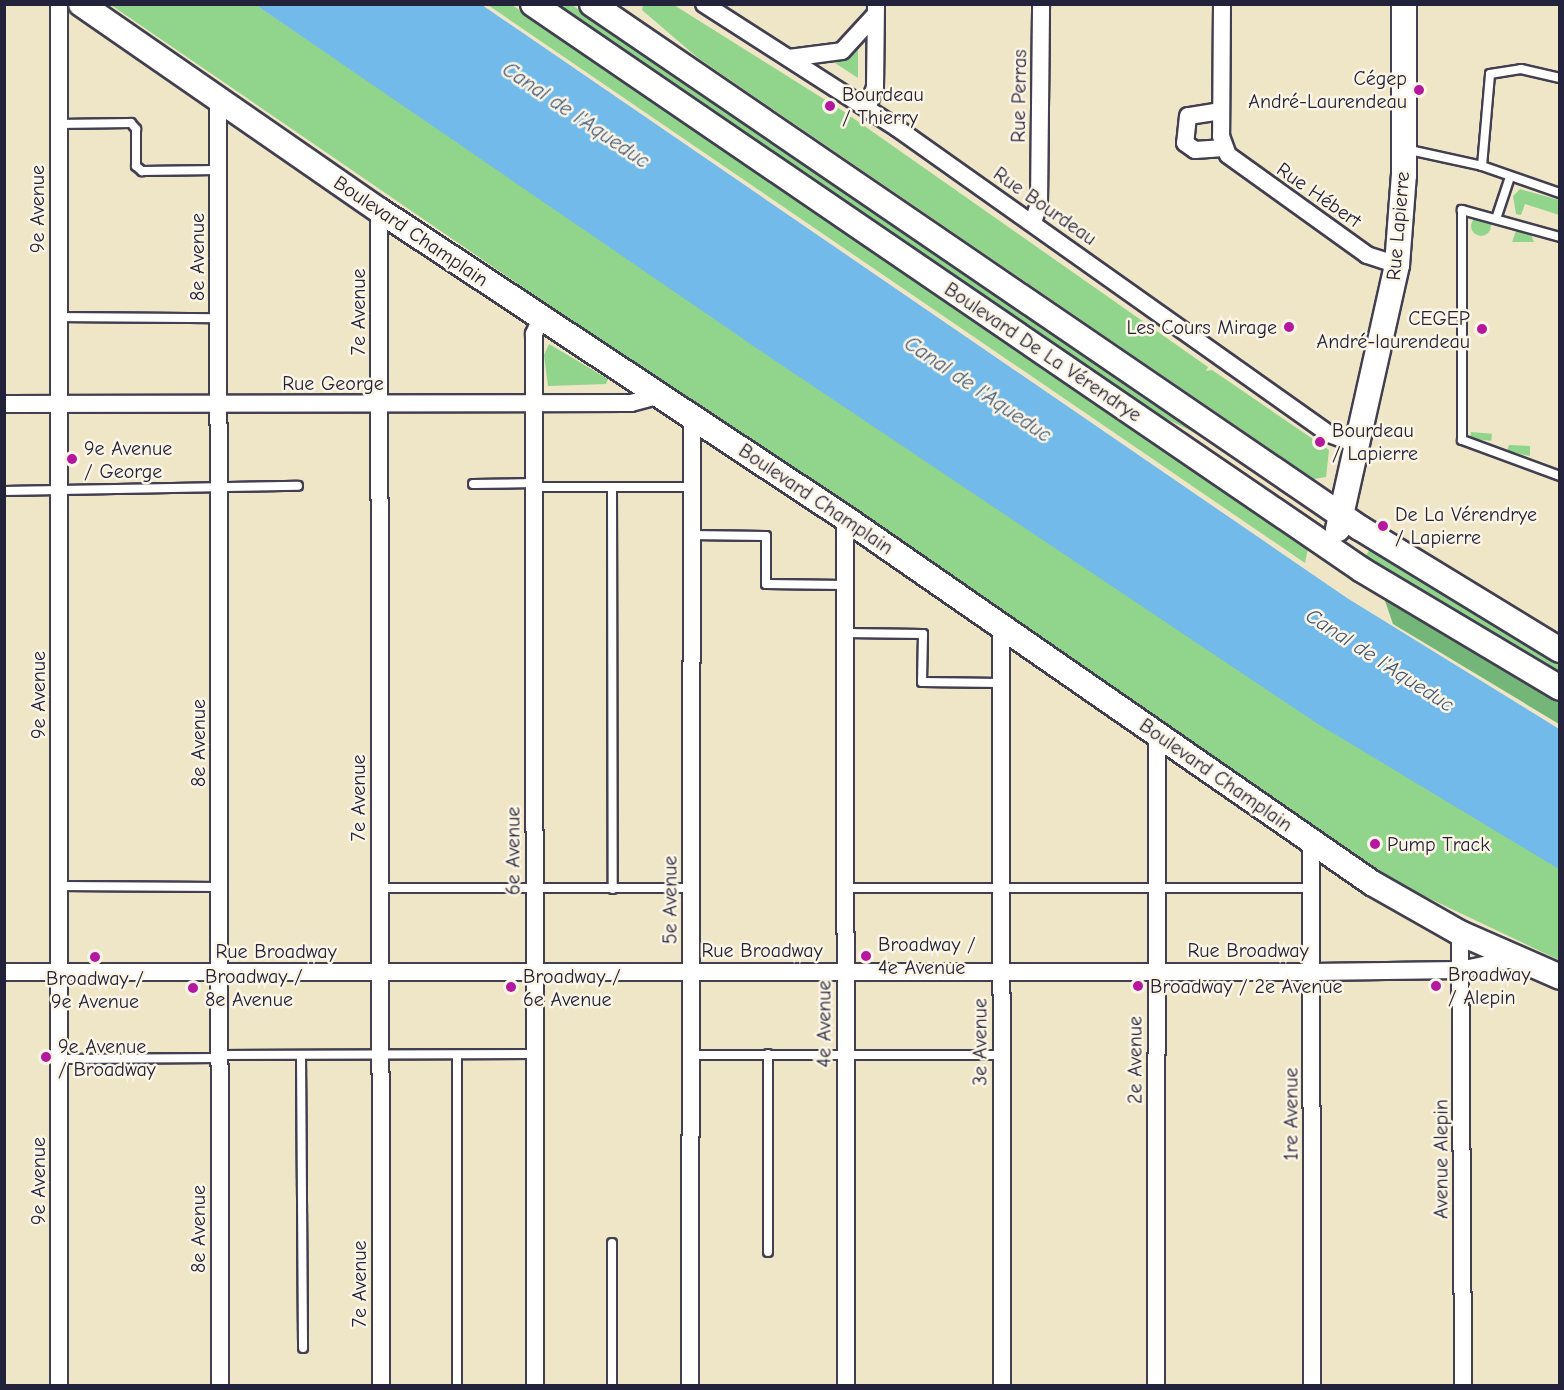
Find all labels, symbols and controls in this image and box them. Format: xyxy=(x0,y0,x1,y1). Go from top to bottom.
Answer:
street label: Rue Perras xyxy=(1006,49,1032,143)
water label: Canal de l'Aqueduc xyxy=(498,57,654,173)
place label: Cégep André-Laurendeau xyxy=(1248,66,1407,113)
place label: Bourdeau / Thierry xyxy=(842,83,924,130)
marker: Cégep André-Laurendeau xyxy=(1412,83,1426,97)
marker: Bourdeau / Thierry xyxy=(823,99,837,113)
street label: Rue Hébert xyxy=(1272,157,1366,233)
street label: Rue Bourdeau xyxy=(989,162,1101,250)
street label: 9e Avenue xyxy=(25,165,49,253)
street label: Boulevard Champlain xyxy=(329,170,493,292)
street label: Rue Lapierre xyxy=(1381,170,1415,282)
street label: 8e Avenue xyxy=(185,213,209,301)
street label: 7e Avenue xyxy=(346,268,370,356)
street label: Boulevard De La Vérendrye xyxy=(940,277,1146,427)
place label: CEGEP André-laurendeau xyxy=(1317,306,1470,353)
place label: Les Cours Mirage xyxy=(1127,315,1277,339)
marker: Les Cours Mirage xyxy=(1282,320,1296,334)
marker: CEGEP André-laurendeau xyxy=(1475,322,1489,336)
water label: Canal de l'Aqueduc xyxy=(900,331,1056,447)
street label: Rue George xyxy=(282,371,384,395)
place label: Bourdeau / Lapierre xyxy=(1332,418,1418,465)
marker: Bourdeau / Lapierre xyxy=(1313,435,1327,449)
place label: 9e Avenue / George xyxy=(84,436,172,483)
street label: Boulevard Champlain xyxy=(734,438,898,560)
marker: 9e Avenue / George xyxy=(65,452,79,466)
place label: De La Vérendrye / Lapierre xyxy=(1395,502,1537,549)
marker: De La Vérendrye / Lapierre xyxy=(1376,519,1390,533)
water label: Canal de l'Aqueduc xyxy=(1301,603,1459,717)
street label: 9e Avenue xyxy=(26,651,50,739)
street label: 8e Avenue xyxy=(186,699,210,787)
street label: Boulevard Champlain xyxy=(1135,713,1297,837)
street label: 7e Avenue xyxy=(346,754,370,842)
street label: 6e Avenue xyxy=(501,807,525,895)
place label: Pump Track xyxy=(1387,832,1490,856)
marker: Pump Track xyxy=(1368,837,1382,851)
street label: 5e Avenue xyxy=(658,856,682,944)
place label: Broadway / 4e Avenue xyxy=(878,933,976,980)
street label: Rue Broadway xyxy=(701,938,823,962)
street label: Rue Broadway xyxy=(1187,938,1309,962)
street label: Rue Broadway xyxy=(215,939,337,963)
marker: Broadway / 4e Avenue xyxy=(859,949,873,963)
marker: Broadway / 9e Avenue xyxy=(88,950,102,964)
place label: Broadway / Alepin xyxy=(1448,963,1530,1010)
place label: Broadway / 8e Avenue xyxy=(205,964,303,1011)
place label: Broadway / 6e Avenue xyxy=(523,964,621,1011)
place label: Broadway / 9e Avenue xyxy=(46,966,144,1013)
place label: Broadway / 2e Avenue xyxy=(1150,974,1342,998)
marker: Broadway / 2e Avenue xyxy=(1131,979,1145,993)
marker: Broadway / Alepin xyxy=(1429,979,1443,993)
marker: Broadway / 6e Avenue xyxy=(504,980,518,994)
street label: 4e Avenue xyxy=(812,980,836,1068)
marker: Broadway / 8e Avenue xyxy=(186,981,200,995)
street label: 3e Avenue xyxy=(968,998,992,1086)
street label: 2e Avenue xyxy=(1123,1016,1147,1104)
place label: 9e Avenue / Broadway xyxy=(58,1034,156,1081)
marker: 9e Avenue / Broadway xyxy=(39,1050,53,1064)
street label: 1re Avenue xyxy=(1279,1067,1303,1161)
street label: Avenue Alepin xyxy=(1429,1099,1453,1219)
street label: 9e Avenue xyxy=(26,1137,50,1225)
street label: 8e Avenue xyxy=(186,1185,210,1273)
street label: 7e Avenue xyxy=(347,1240,371,1328)

